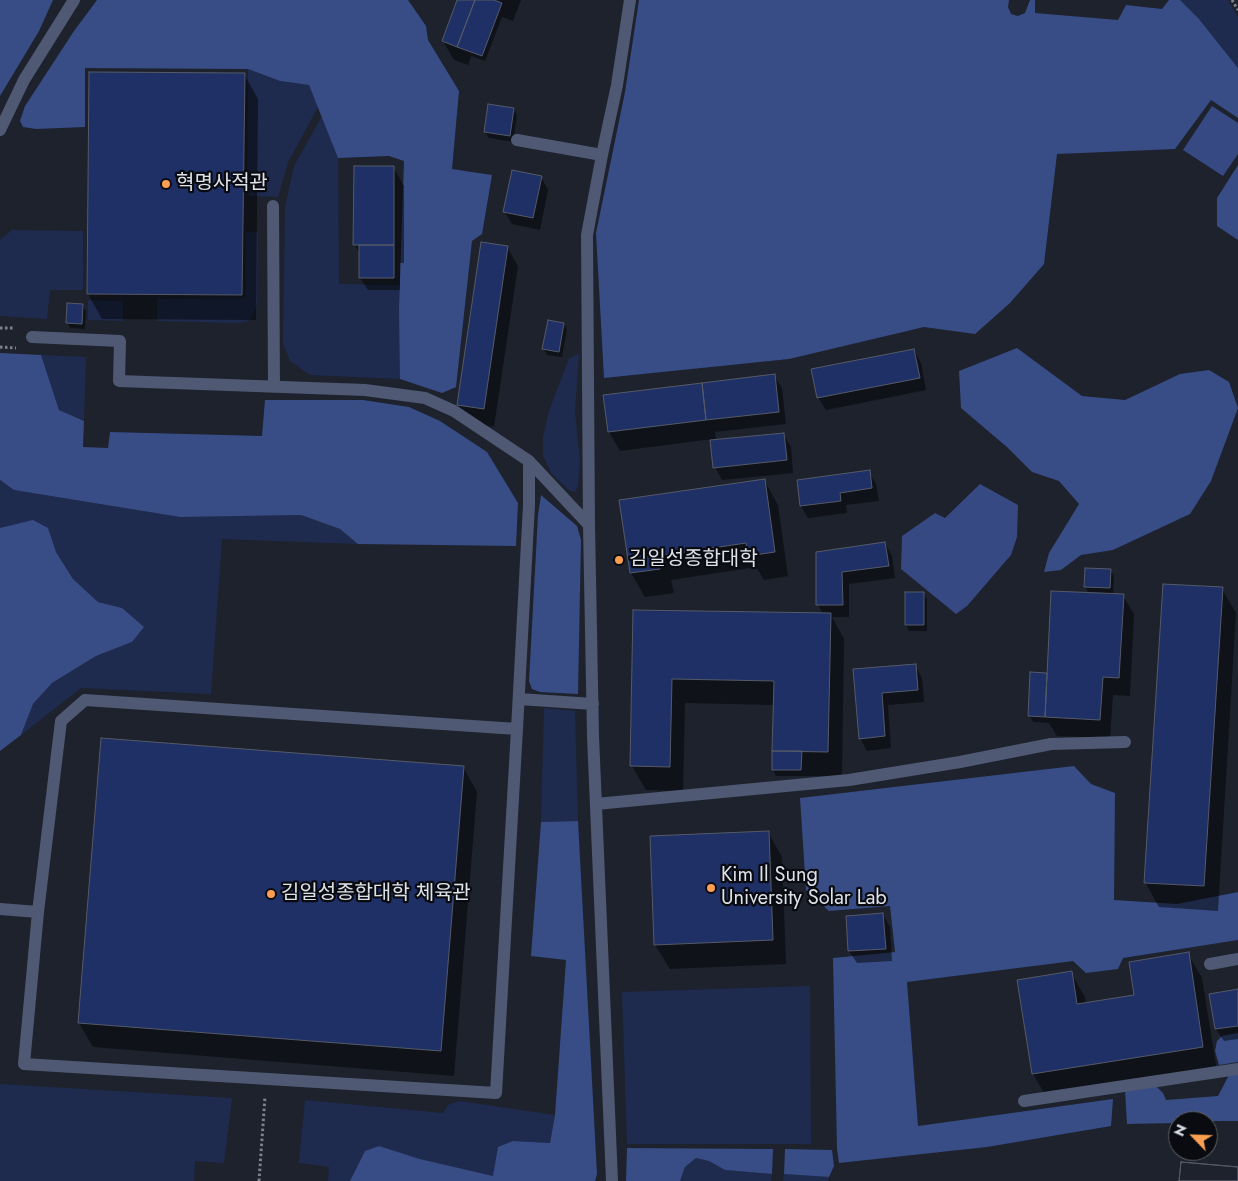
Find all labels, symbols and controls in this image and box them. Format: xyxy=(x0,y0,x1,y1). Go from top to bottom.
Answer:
place label: 혁명사적관 xyxy=(176,172,268,196)
marker: 혁명사적관 xyxy=(160,178,172,190)
place label: 김일성종합대학 xyxy=(629,548,758,572)
marker: 김일성종합대학 xyxy=(613,554,625,566)
place label: Kim Il Sung University Solar Lab xyxy=(721,864,887,911)
place label: 김일성종합대학 체육관 xyxy=(281,882,471,906)
marker: Kim Il Sung University Solar Lab xyxy=(705,882,717,894)
marker: 김일성종합대학 체육관 xyxy=(265,888,277,900)
north arrow xyxy=(1168,1111,1218,1161)
text: N xyxy=(1169,1121,1192,1139)

